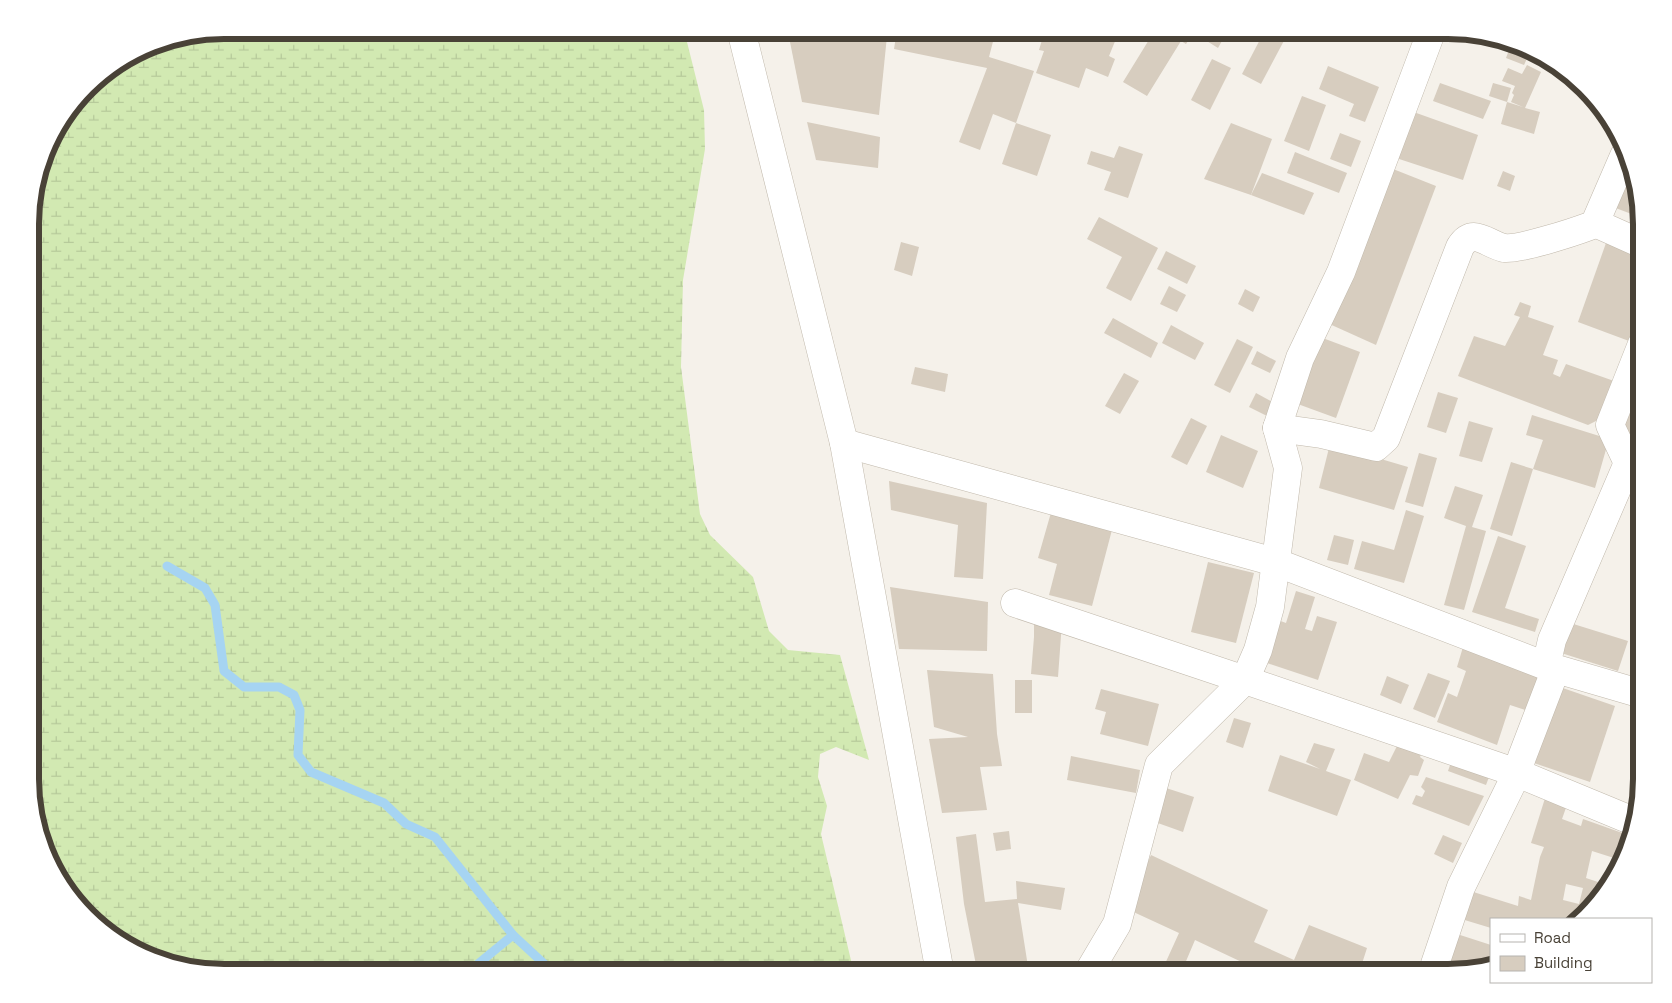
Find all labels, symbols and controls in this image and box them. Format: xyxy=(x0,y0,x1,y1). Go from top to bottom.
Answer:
legend xyxy=(1490,918,1652,983)
text: Road xyxy=(1534,928,1571,947)
text: Building xyxy=(1534,953,1593,972)

